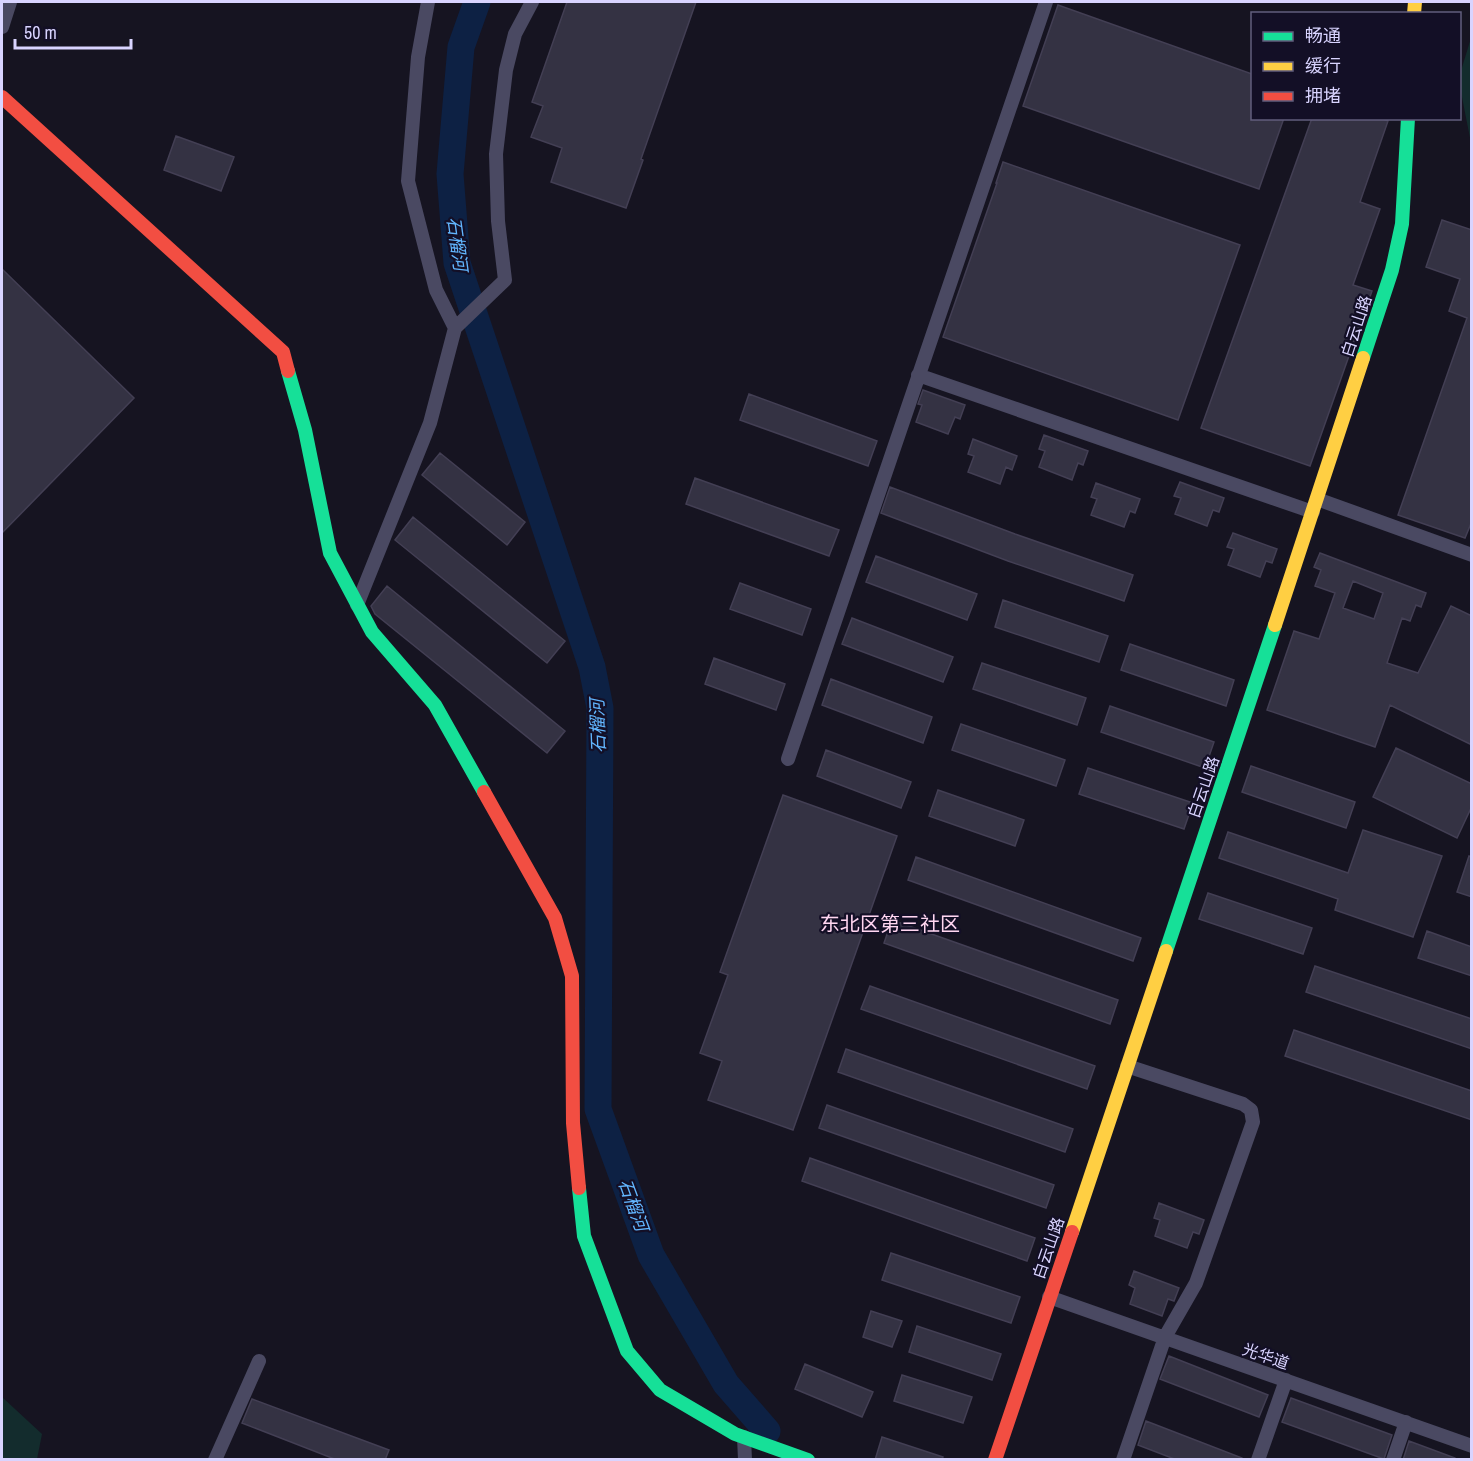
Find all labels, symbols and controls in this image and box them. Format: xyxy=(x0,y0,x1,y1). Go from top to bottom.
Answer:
scale bar xyxy=(15,12,130,50)
legend xyxy=(1251,12,1461,120)
text: 50 m xyxy=(24,20,57,45)
text: 畅通 xyxy=(1305,23,1341,48)
text: 缓行 xyxy=(1305,53,1341,78)
text: 拥堵 xyxy=(1305,83,1341,108)
water label: 石榴河 xyxy=(441,215,474,275)
street label: 白云山路 xyxy=(1336,292,1376,360)
water label: 石榴河 xyxy=(584,696,611,753)
street label: 白云山路 xyxy=(1182,753,1224,821)
district label: 东北区第三社区 xyxy=(820,910,960,937)
water label: 石榴河 xyxy=(612,1175,655,1237)
street label: 白云山路 xyxy=(1027,1214,1069,1282)
street label: 光华道 xyxy=(1240,1338,1292,1374)

